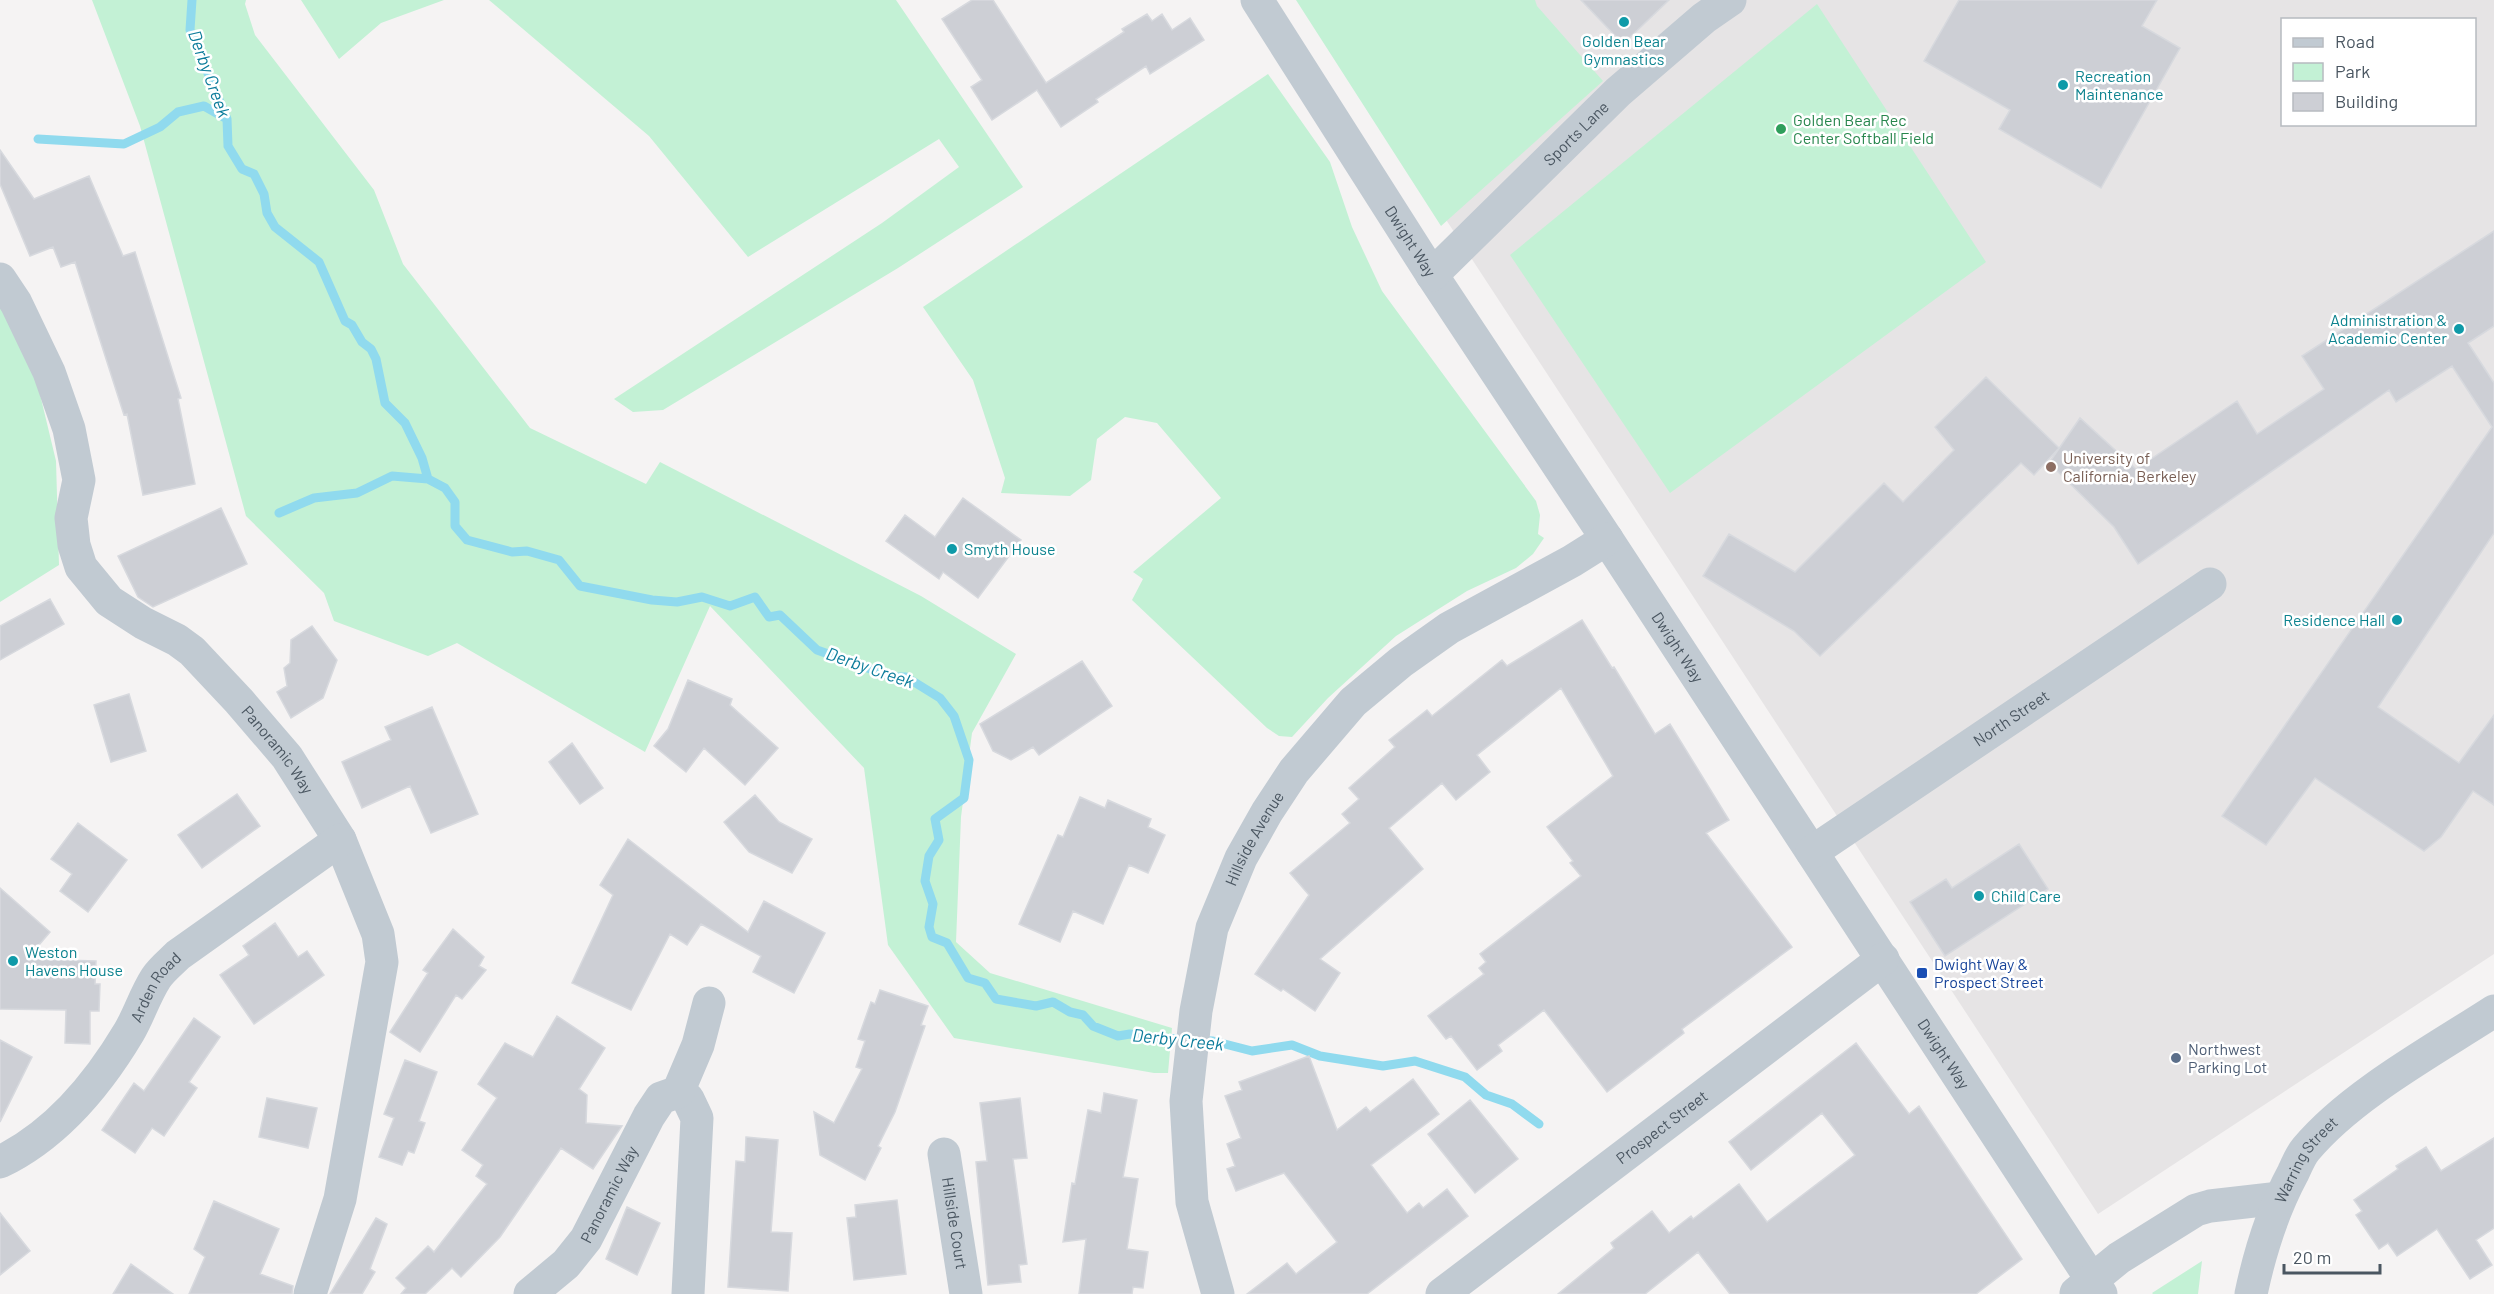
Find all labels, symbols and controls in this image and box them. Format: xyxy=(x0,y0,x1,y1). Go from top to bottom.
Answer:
marker: Golden Bear Gymnastics xyxy=(1617,15,1631,29)
legend xyxy=(2281,18,2476,126)
water label: Derby Creek xyxy=(184,27,236,121)
text: Road xyxy=(2335,30,2375,52)
place label: Golden Bear Gymnastics xyxy=(1582,31,1666,68)
text: Park xyxy=(2335,60,2370,82)
place label: Recreation Maintenance xyxy=(2075,66,2164,103)
marker: Recreation Maintenance xyxy=(2056,78,2070,92)
text: Building xyxy=(2335,90,2398,112)
street label: Sports Lane xyxy=(1539,97,1612,169)
place label: Golden Bear Rec Center Softball Field xyxy=(1793,110,1934,147)
marker: Golden Bear Rec Center Softball Field xyxy=(1774,122,1788,136)
street label: Dwight Way xyxy=(1381,202,1441,281)
place label: Administration & Academic Center xyxy=(2328,310,2447,347)
marker: Administration & Academic Center xyxy=(2452,322,2466,336)
place label: University of California, Berkeley xyxy=(2063,448,2197,485)
marker: University of California, Berkeley xyxy=(2044,460,2058,474)
place label: Smyth House xyxy=(964,539,1055,558)
marker: Smyth House xyxy=(945,542,959,556)
street label: Dwight Way xyxy=(1648,608,1709,686)
place label: Residence Hall xyxy=(2283,610,2385,629)
marker: Residence Hall xyxy=(2390,613,2404,627)
water label: Derby Creek xyxy=(823,642,917,692)
street label: North Street xyxy=(1969,685,2052,750)
street label: Panoramic Way xyxy=(238,701,318,798)
street label: Hillside Avenue xyxy=(1221,787,1287,888)
place label: Child Care xyxy=(1991,886,2061,905)
marker: Child Care xyxy=(1972,889,1986,903)
place label: Weston Havens House xyxy=(25,942,123,979)
street label: Arden Road xyxy=(126,948,184,1025)
marker: Weston Havens House xyxy=(6,954,20,968)
place label: Dwight Way & Prospect Street xyxy=(1934,954,2044,991)
marker: Dwight Way & Prospect Street xyxy=(1915,966,1929,980)
street label: Dwight Way xyxy=(1914,1015,1975,1093)
water label: Derby Creek xyxy=(1131,1023,1225,1055)
place label: Northwest Parking Lot xyxy=(2188,1039,2267,1076)
marker: Northwest Parking Lot xyxy=(2169,1051,2183,1065)
street label: Prospect Street xyxy=(1612,1086,1711,1167)
street label: Warring Street xyxy=(2270,1112,2341,1206)
street label: Panoramic Way xyxy=(576,1142,641,1246)
street label: Hillside Court xyxy=(939,1176,972,1271)
scale bar xyxy=(2284,1237,2380,1275)
text: 20 m xyxy=(2293,1246,2331,1268)

